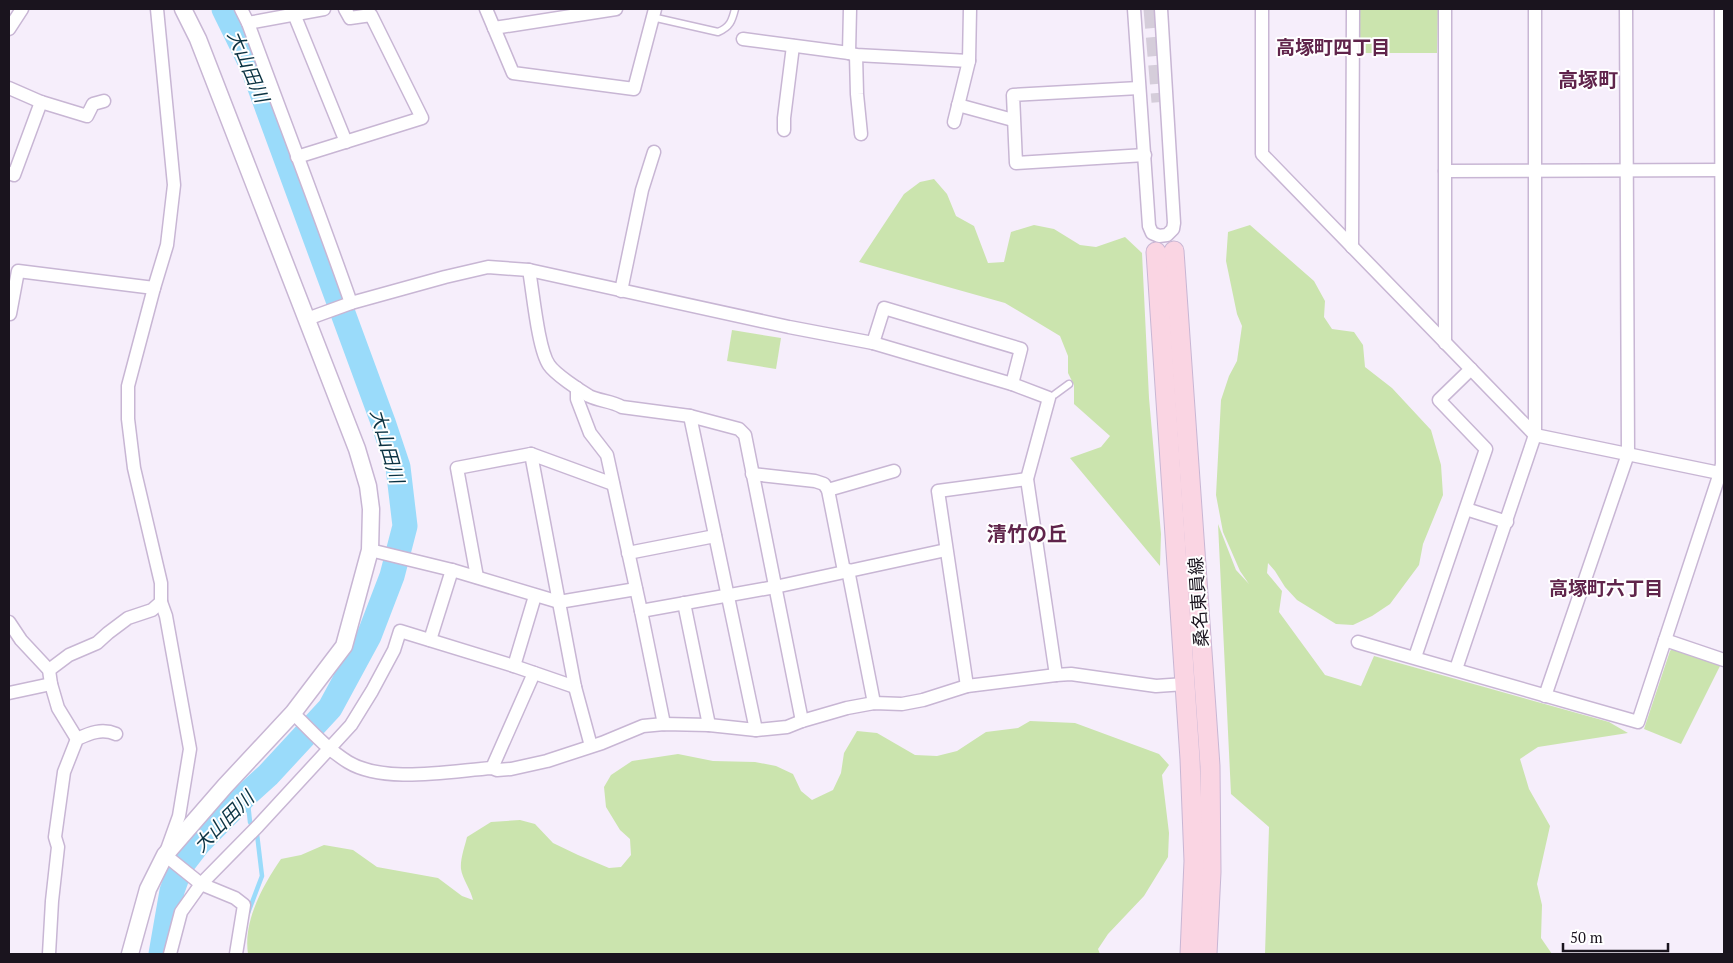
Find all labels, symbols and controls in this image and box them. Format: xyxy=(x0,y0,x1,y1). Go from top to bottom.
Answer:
water label: 大山田川 xyxy=(223,26,276,108)
district label: 高塚町四丁目 xyxy=(1276,34,1390,59)
district label: 高塚町 xyxy=(1558,66,1618,93)
water label: 大山田川 xyxy=(366,406,411,488)
district label: 清竹の丘 xyxy=(987,520,1067,547)
street label: 桑名東員線 xyxy=(1183,556,1213,648)
district label: 高塚町六丁目 xyxy=(1549,575,1663,600)
water label: 大山田川 xyxy=(187,784,260,857)
scale bar xyxy=(1563,920,1668,952)
text: 50 m xyxy=(1570,927,1603,947)

